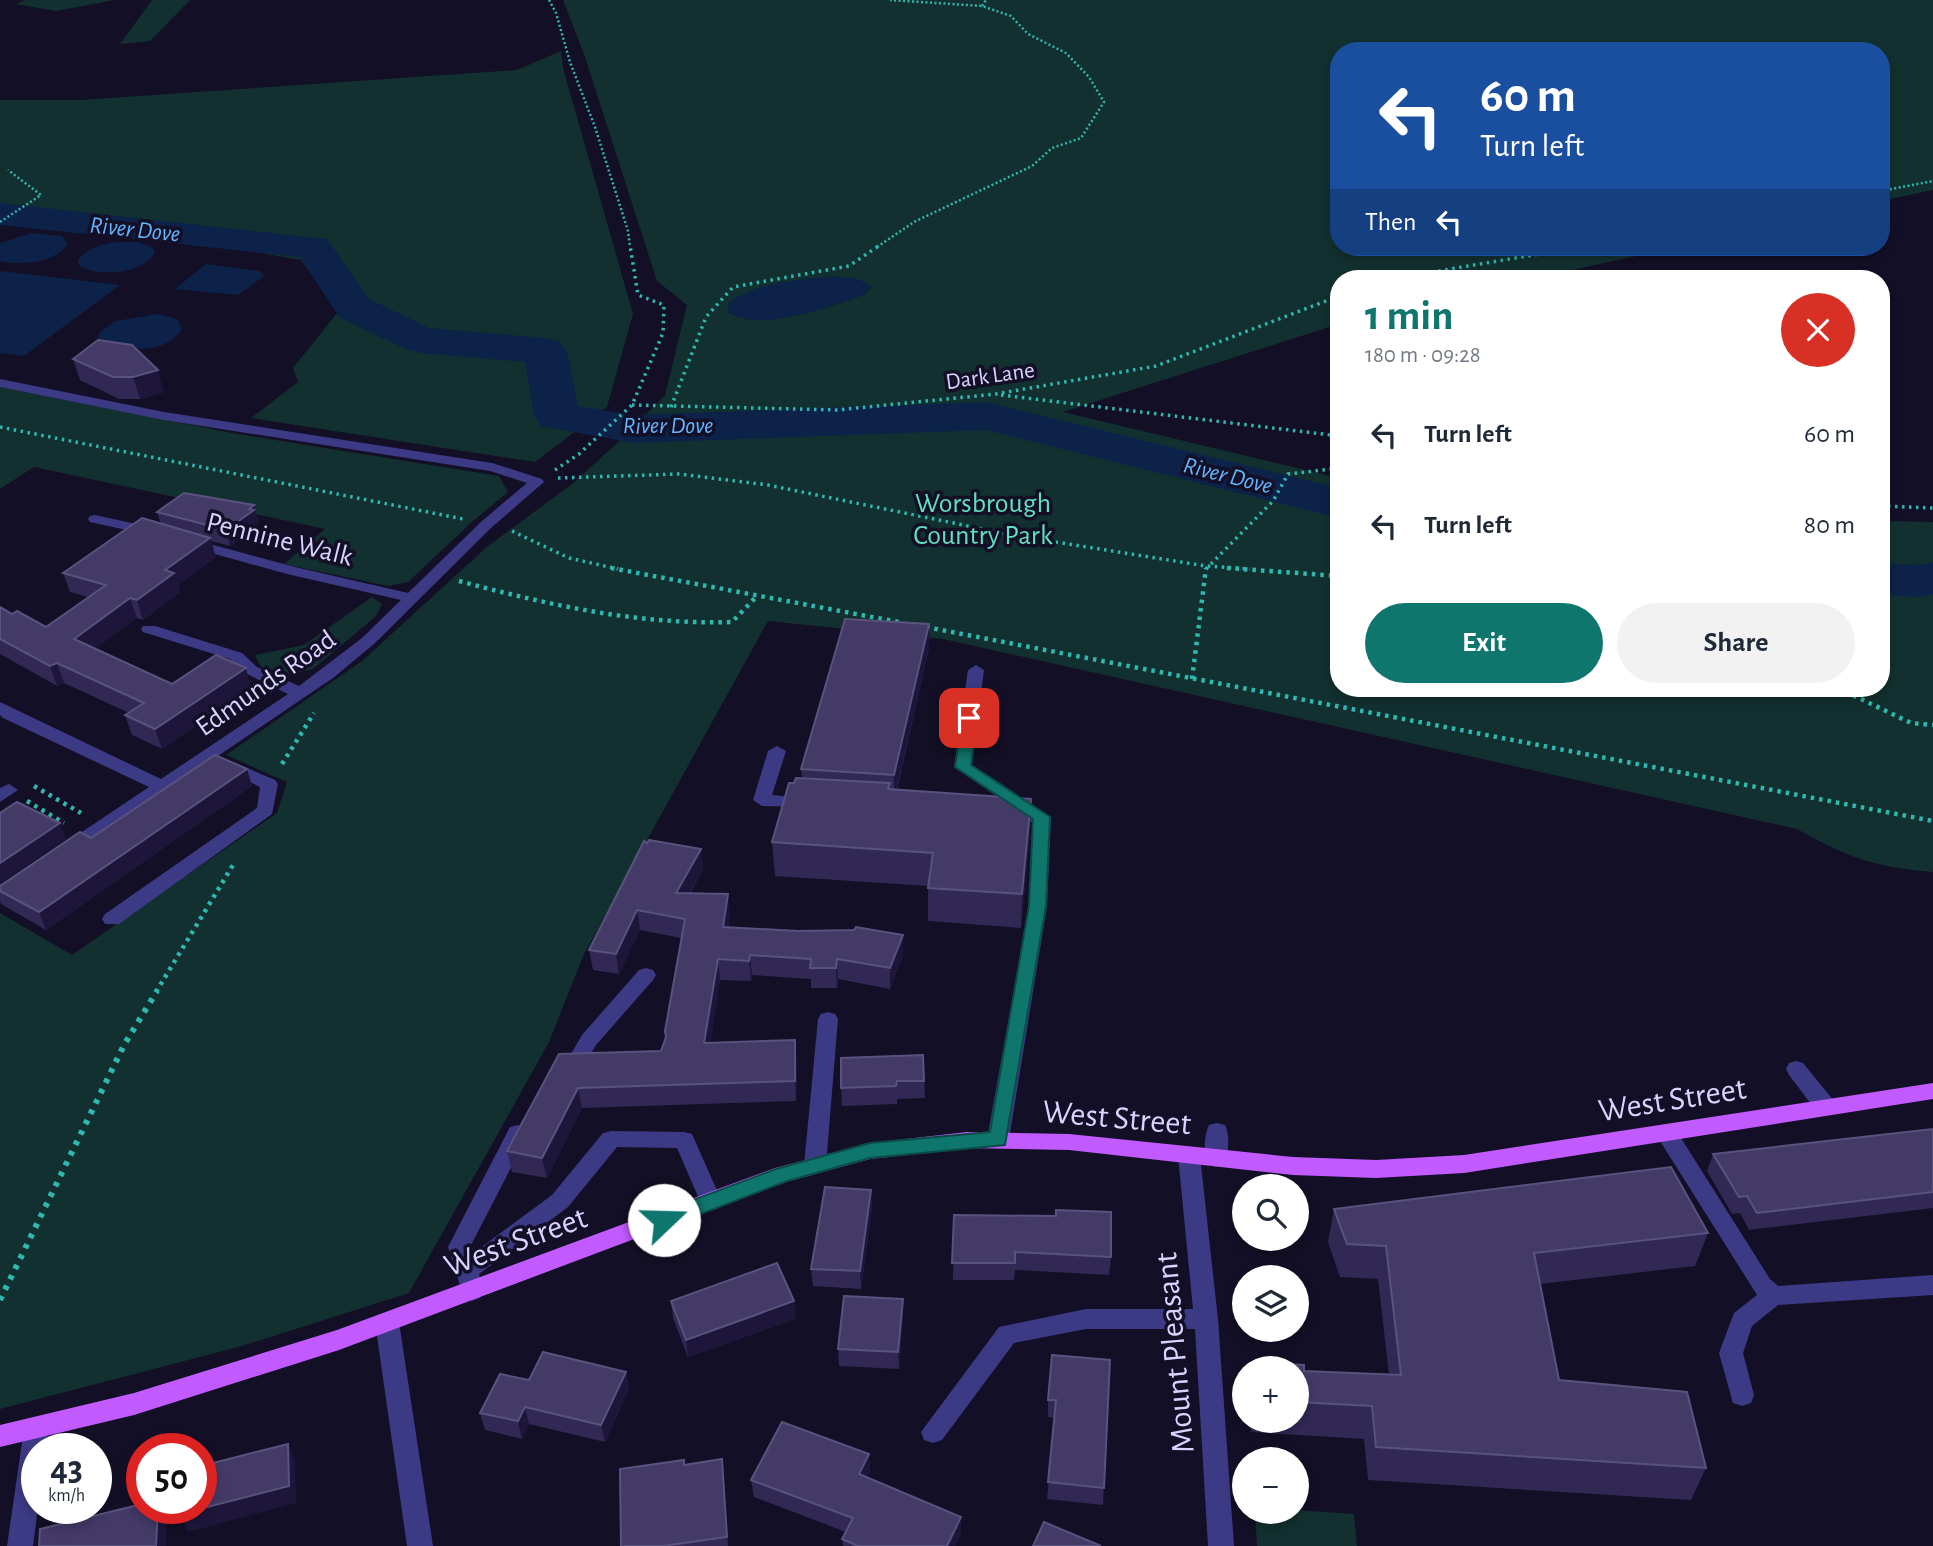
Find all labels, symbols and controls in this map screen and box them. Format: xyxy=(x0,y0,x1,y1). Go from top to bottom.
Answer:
icon: left xyxy=(1365,70,1456,161)
text: 60 m xyxy=(1480,72,1576,121)
text: Turn left xyxy=(1480,130,1584,162)
icon: left xyxy=(1430,203,1468,241)
text: Then xyxy=(1365,209,1416,235)
water label: River Dove xyxy=(89,213,181,247)
button: close xyxy=(1781,293,1855,367)
text: 1 min xyxy=(1365,295,1454,337)
text: 180 m · 09:28 xyxy=(1365,344,1481,367)
street label: Dark Lane xyxy=(944,359,1036,394)
water label: River Dove xyxy=(623,414,713,438)
icon: left xyxy=(1365,416,1403,454)
text: Turn left xyxy=(1424,421,1512,447)
text: 60 m xyxy=(1804,421,1855,447)
water label: River Dove xyxy=(1181,453,1275,499)
park label: Worsbrough Country Park xyxy=(913,490,1053,550)
icon: left xyxy=(1365,507,1403,545)
street label: Pennine Walk xyxy=(203,508,356,572)
text: Turn left xyxy=(1424,512,1512,538)
text: 80 m xyxy=(1804,512,1855,538)
button: Exit xyxy=(1365,603,1603,683)
button: Share xyxy=(1617,603,1855,683)
street label: Edmunds Road xyxy=(191,625,341,742)
pin xyxy=(939,688,999,748)
icon: arrive xyxy=(950,699,988,737)
street label: West Street xyxy=(1596,1072,1749,1128)
street label: West Street xyxy=(1041,1096,1193,1141)
map controls xyxy=(1232,1174,1309,1524)
button: search xyxy=(1232,1174,1309,1251)
position arrow xyxy=(627,1183,701,1257)
street label: West Street xyxy=(440,1201,592,1283)
street label: Mount Pleasant xyxy=(1150,1250,1201,1455)
button: layers xyxy=(1232,1265,1309,1342)
button: + xyxy=(1232,1356,1309,1433)
speed limit sign: 50 xyxy=(126,1433,217,1524)
button: − xyxy=(1232,1447,1309,1524)
text: 43 xyxy=(50,1452,83,1487)
text: km/h xyxy=(48,1487,85,1505)

